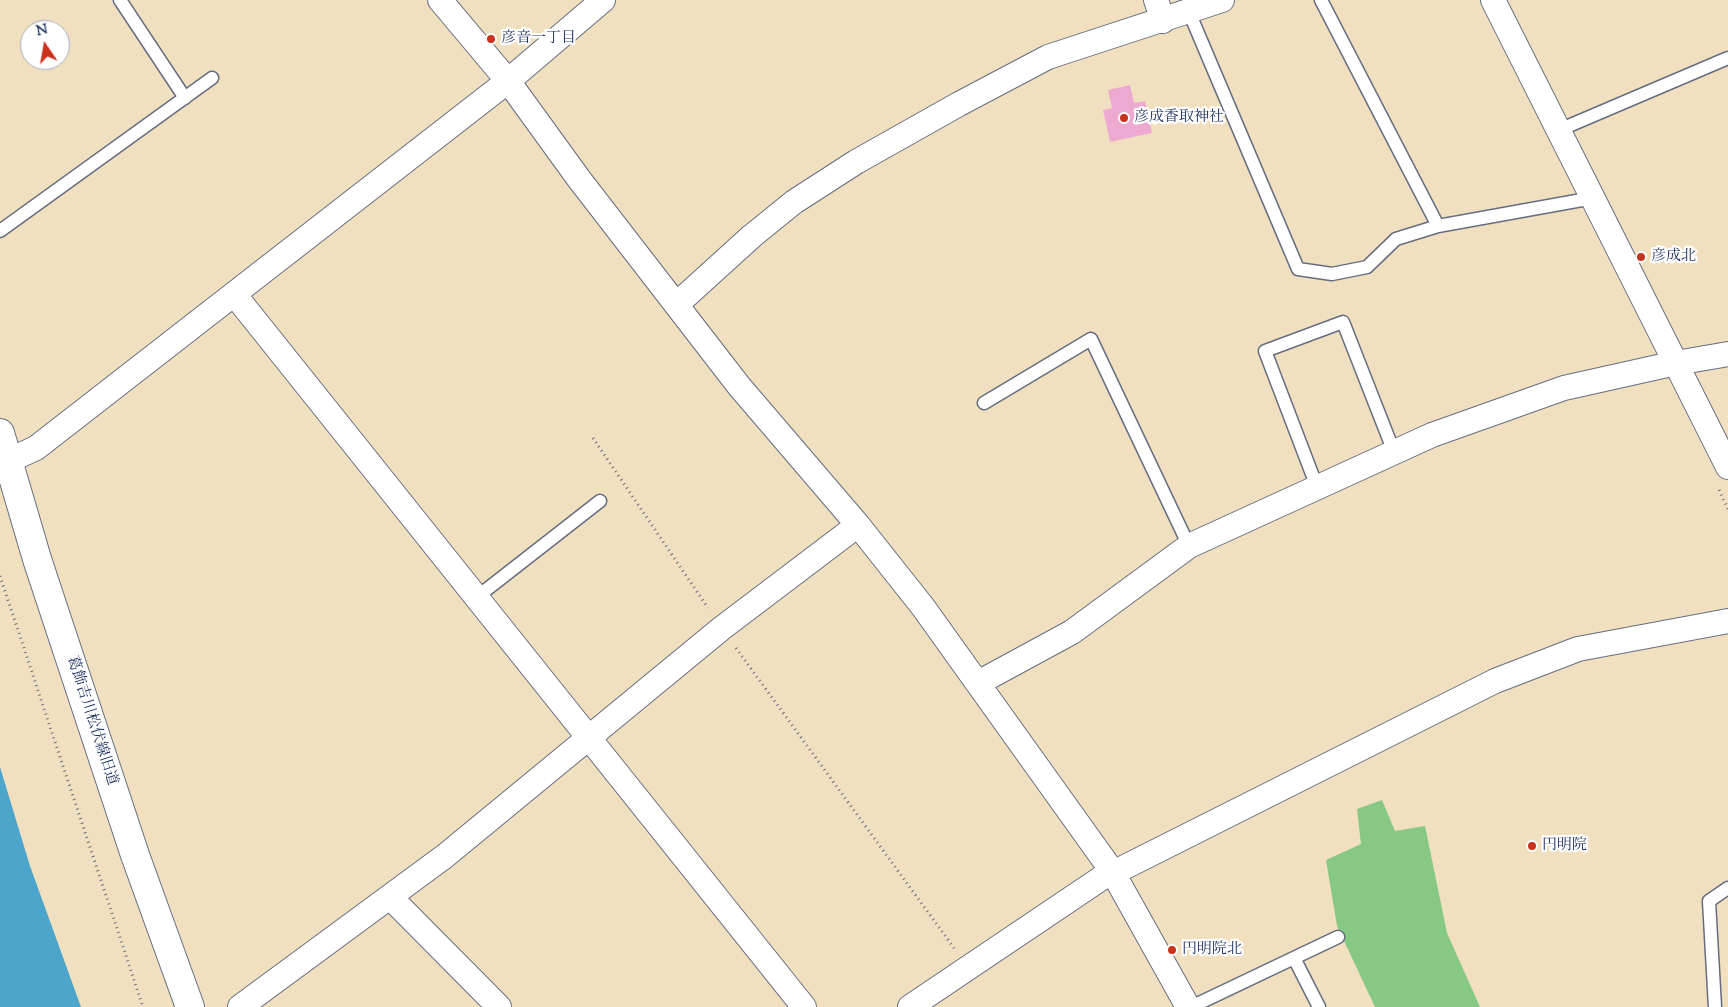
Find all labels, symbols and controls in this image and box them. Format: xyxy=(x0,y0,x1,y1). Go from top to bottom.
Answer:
north arrow xyxy=(20,20,70,70)
text: N xyxy=(35,20,50,42)
place label: 彦音一丁目 xyxy=(501,30,576,48)
marker: 彦音一丁目 xyxy=(485,33,497,45)
place label: 彦成香取神社 xyxy=(1134,109,1224,127)
marker: 彦成香取神社 xyxy=(1118,112,1130,124)
place label: 彦成北 xyxy=(1651,248,1696,266)
marker: 彦成北 xyxy=(1635,251,1647,263)
street label: 葛飾吉川松伏線旧道 xyxy=(62,654,120,788)
place label: 円明院 xyxy=(1542,837,1587,855)
marker: 円明院 xyxy=(1526,840,1538,852)
place label: 円明院北 xyxy=(1182,941,1242,959)
marker: 円明院北 xyxy=(1166,944,1178,956)

